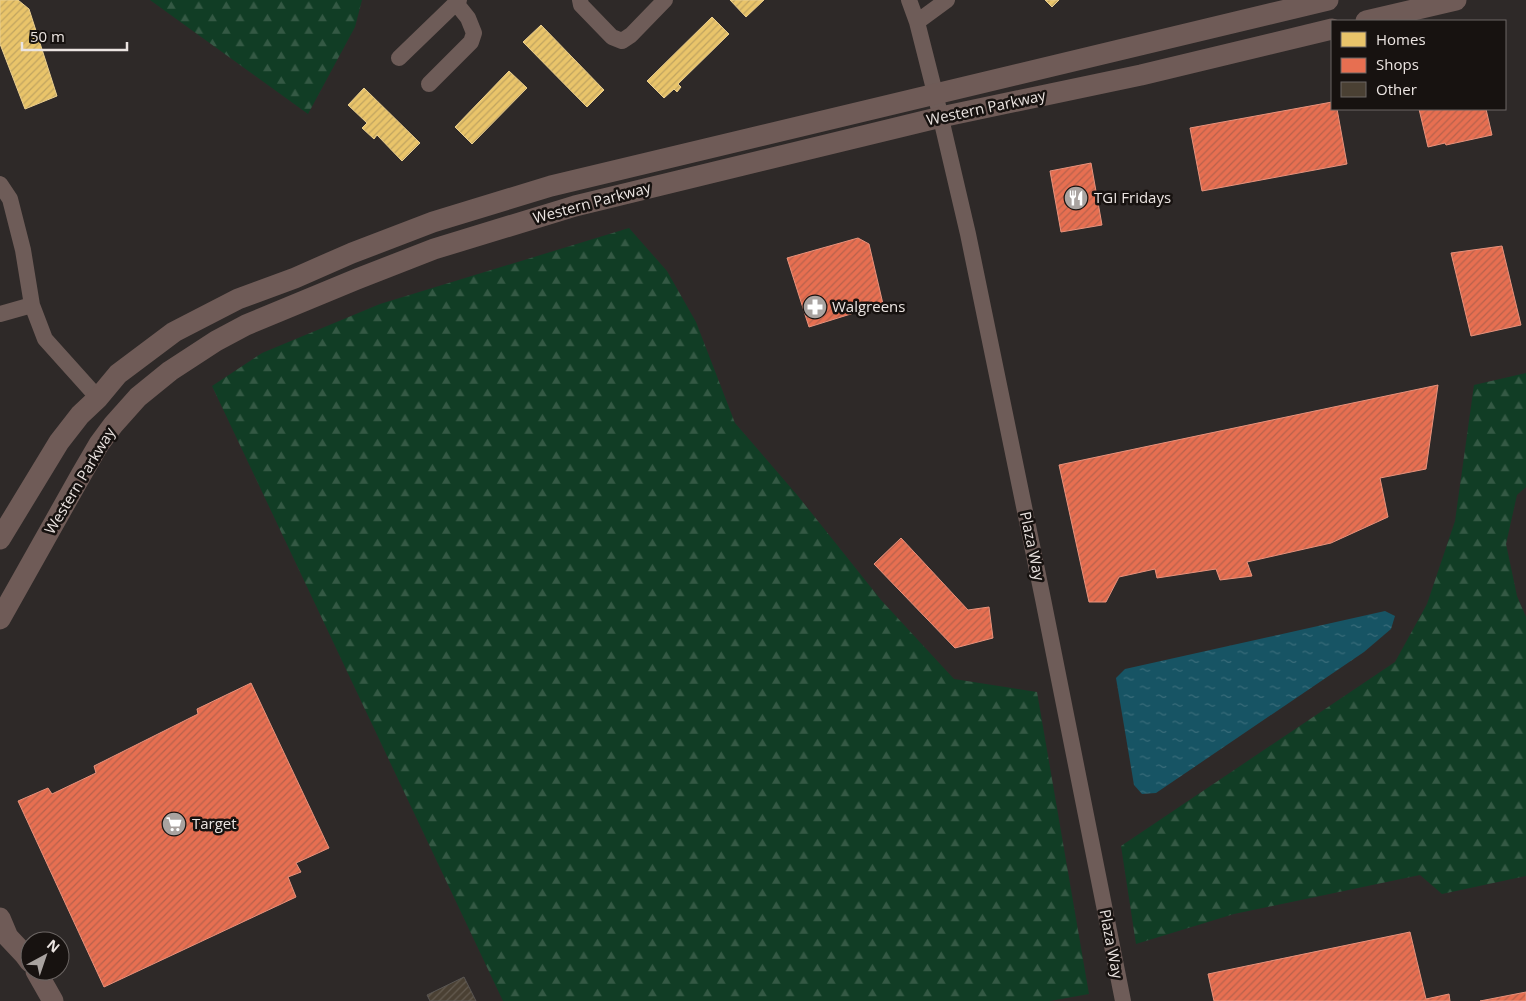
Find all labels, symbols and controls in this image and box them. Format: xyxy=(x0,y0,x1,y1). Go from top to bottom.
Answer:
scale bar xyxy=(22,20,128,52)
legend xyxy=(1331,20,1506,110)
text: 50 m xyxy=(30,26,65,46)
text: Homes xyxy=(1376,29,1426,49)
text: Shops xyxy=(1376,54,1419,74)
text: Other xyxy=(1376,79,1417,99)
street label: Western Parkway xyxy=(924,85,1048,129)
street label: Western Parkway xyxy=(531,177,653,227)
restaurant icon: TGI Fridays xyxy=(1063,185,1089,211)
place label: TGI Fridays xyxy=(1094,187,1171,207)
pharmacy icon: Walgreens xyxy=(802,294,828,320)
place label: Walgreens xyxy=(832,296,905,316)
street label: Western Parkway xyxy=(39,423,119,538)
street label: Plaza Way xyxy=(1016,509,1050,583)
supermarket icon: Target xyxy=(161,811,187,837)
place label: Target xyxy=(192,813,237,833)
street label: Plaza Way xyxy=(1095,907,1129,981)
north arrow xyxy=(20,931,70,981)
text: N xyxy=(43,935,64,957)

